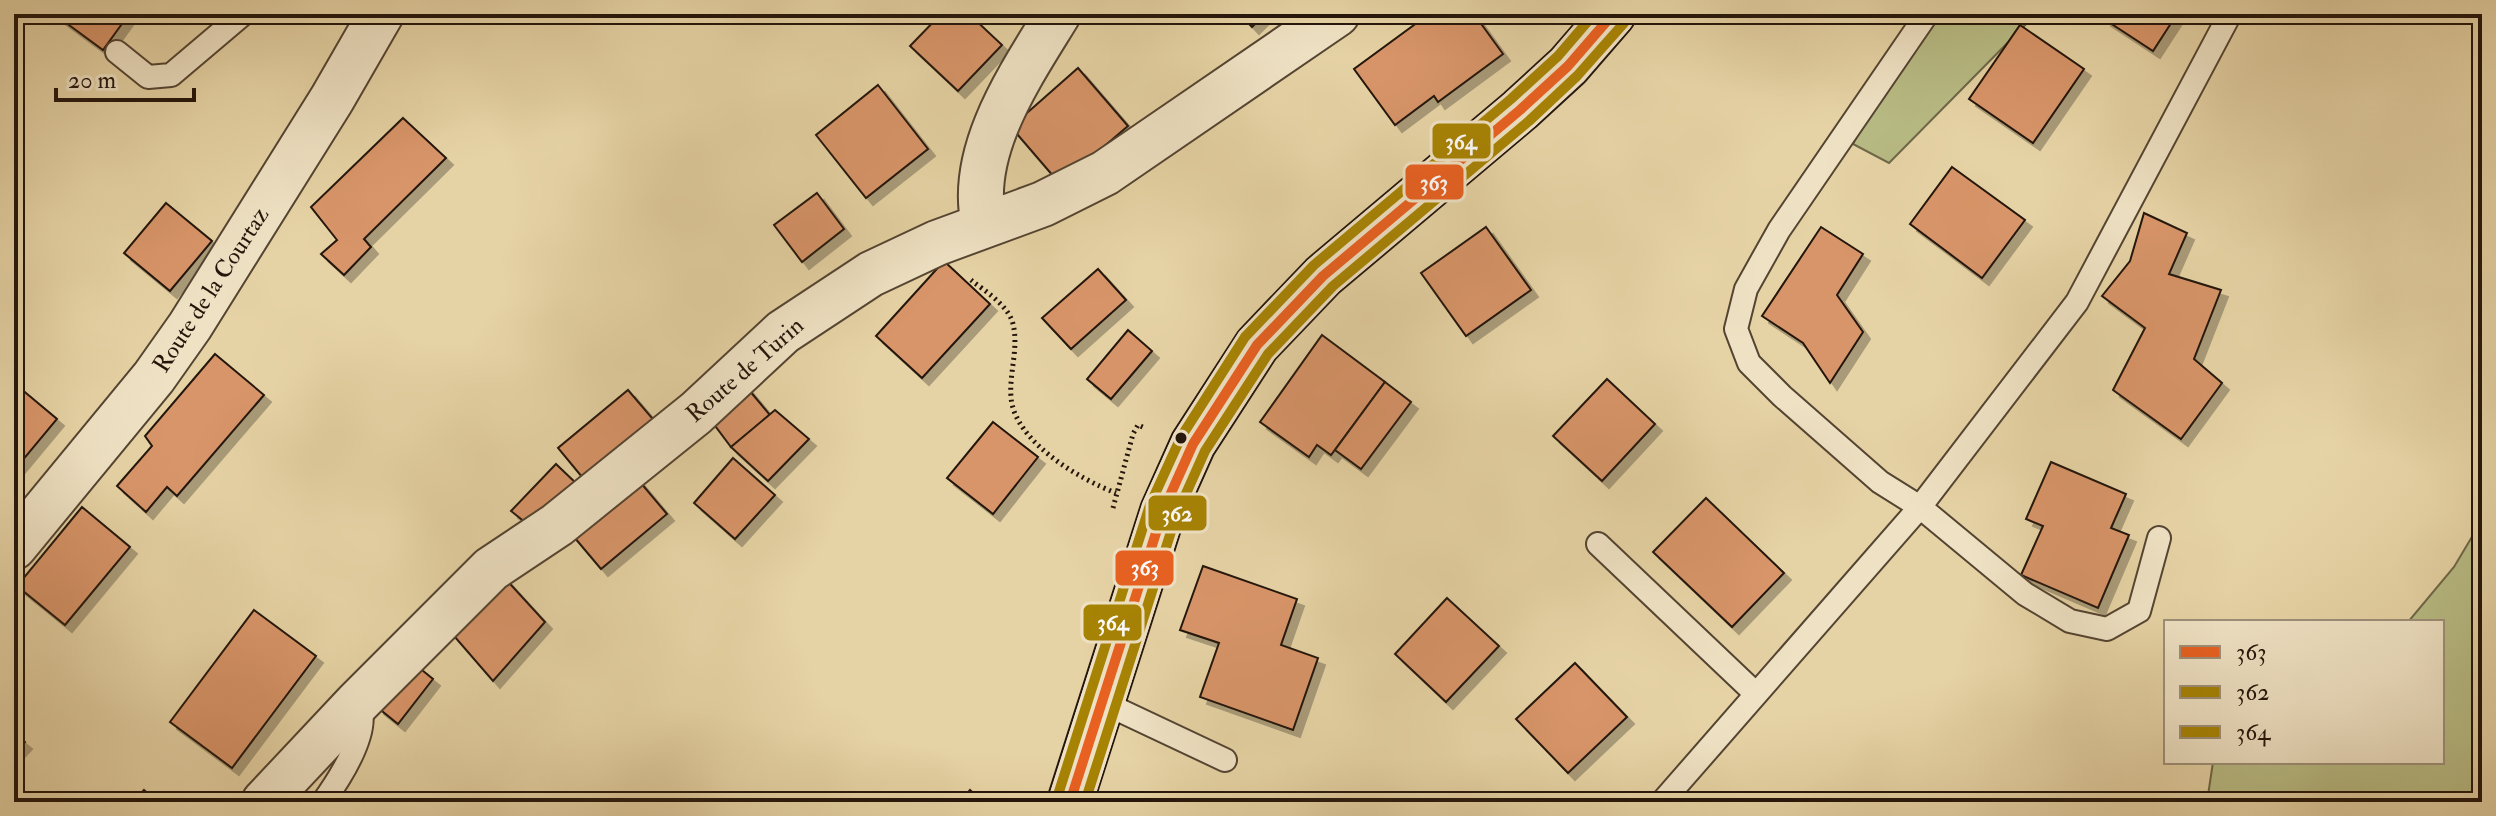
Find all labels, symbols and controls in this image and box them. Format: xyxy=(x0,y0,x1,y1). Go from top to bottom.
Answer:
scale bar xyxy=(56,52,194,102)
text: 20 m xyxy=(68,65,117,96)
line badge: 364 xyxy=(1431,122,1492,160)
text: 364 xyxy=(1445,128,1479,156)
line badge: 363 xyxy=(1404,163,1465,201)
text: 363 xyxy=(1420,169,1448,197)
street label: Route de la Courtaz xyxy=(146,201,276,379)
street label: Route de Turin xyxy=(680,310,810,430)
unlabelled marker xyxy=(1173,430,1189,446)
line badge: 362 xyxy=(1147,494,1208,532)
text: 362 xyxy=(1162,500,1192,528)
line badge: 363 xyxy=(1114,549,1175,587)
text: 363 xyxy=(1131,554,1159,582)
line badge: 364 xyxy=(1082,603,1143,642)
text: 364 xyxy=(1097,609,1131,637)
legend xyxy=(2164,620,2444,764)
text: 363 xyxy=(2236,637,2267,668)
text: 362 xyxy=(2236,677,2269,708)
text: 364 xyxy=(2236,717,2271,748)

